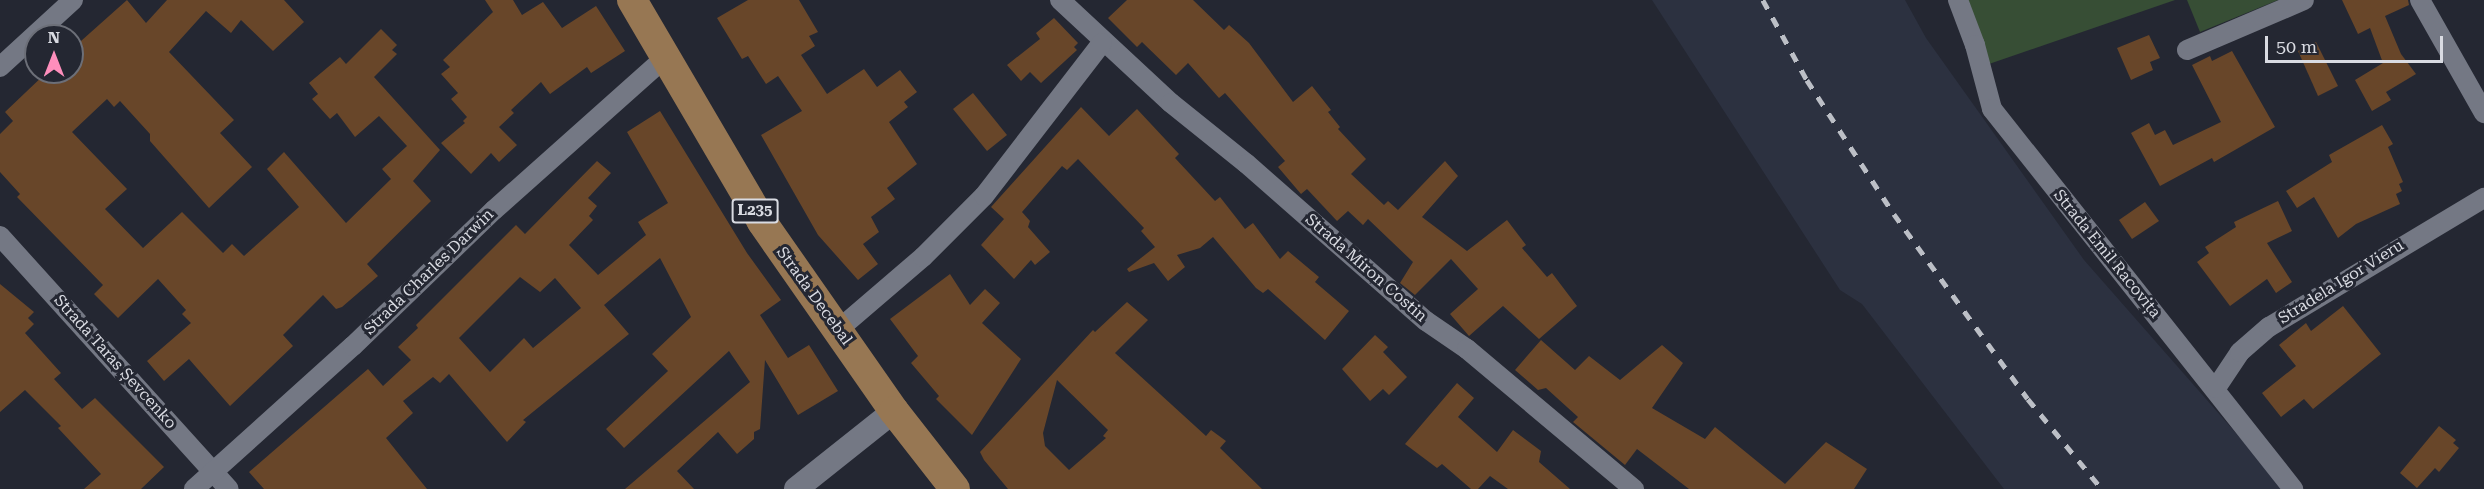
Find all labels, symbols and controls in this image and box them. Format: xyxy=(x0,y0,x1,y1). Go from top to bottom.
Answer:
north arrow xyxy=(24,24,84,84)
scale bar xyxy=(2268,24,2446,62)
text: N xyxy=(48,28,60,47)
text: 50 m xyxy=(2276,36,2317,57)
street label: Strada Emil Racovița xyxy=(2049,186,2165,322)
road number: L235 xyxy=(731,199,779,223)
street label: Strada Charles Darwin xyxy=(360,205,498,339)
street label: Strada Miron Costin xyxy=(1301,210,1431,326)
street label: Stradela Igor Vieru xyxy=(2275,236,2407,328)
street label: Strada Decebal xyxy=(772,243,856,349)
street label: Strada Taras Șevcenko xyxy=(50,291,180,433)

